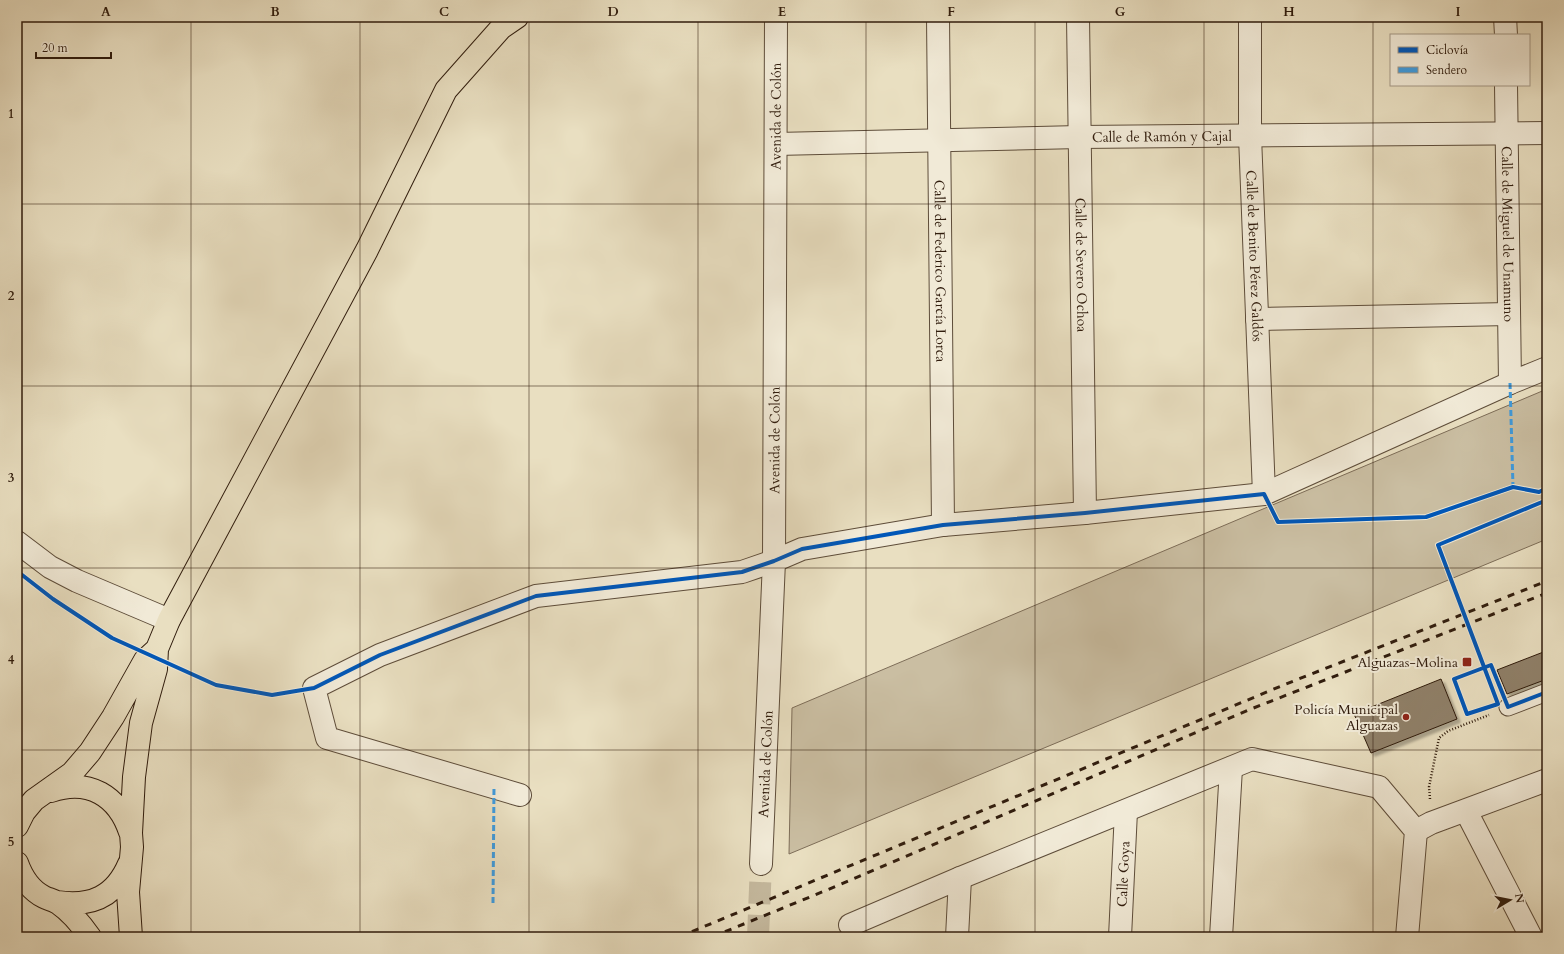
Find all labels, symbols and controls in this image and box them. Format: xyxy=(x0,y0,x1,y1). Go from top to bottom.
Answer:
text: A xyxy=(101,3,111,21)
text: B xyxy=(270,3,280,21)
text: C xyxy=(439,3,449,21)
text: D xyxy=(607,3,619,21)
text: E xyxy=(778,3,786,21)
text: F xyxy=(947,3,955,21)
text: G xyxy=(1115,3,1126,21)
text: H xyxy=(1283,3,1295,21)
text: I xyxy=(1455,3,1461,21)
scale bar xyxy=(36,34,111,60)
legend xyxy=(1390,34,1530,86)
text: 20 m xyxy=(42,40,69,56)
text: Ciclovía xyxy=(1426,42,1469,58)
street label: Avenida de Colón xyxy=(766,62,785,170)
text: Sendero xyxy=(1426,62,1467,78)
text: 1 xyxy=(8,105,14,123)
street label: Calle de Ramón y Cajal xyxy=(1092,126,1232,146)
street label: Calle de Miguel de Unamuno xyxy=(1497,146,1519,323)
street label: Calle de Benito Pérez Galdós xyxy=(1242,170,1268,342)
street label: Calle de Federico García Lorca xyxy=(930,180,951,362)
street label: Calle de Severo Ochoa xyxy=(1071,197,1092,332)
text: 2 xyxy=(8,287,15,305)
street label: Avenida de Colón xyxy=(765,386,784,494)
text: 3 xyxy=(8,469,15,487)
text: 4 xyxy=(8,651,15,669)
place label: Alguazas-Molina xyxy=(1357,653,1458,672)
marker: Alguazas-Molina xyxy=(1461,656,1473,668)
place label: Policía Municipal Alguazas xyxy=(1294,700,1398,735)
street label: Avenida de Colón xyxy=(753,710,777,818)
marker: Policía Municipal Alguazas xyxy=(1401,712,1411,722)
text: 5 xyxy=(8,833,14,851)
street label: Calle Goya xyxy=(1112,841,1134,908)
north arrow xyxy=(1490,880,1530,920)
text: N xyxy=(1511,892,1528,905)

